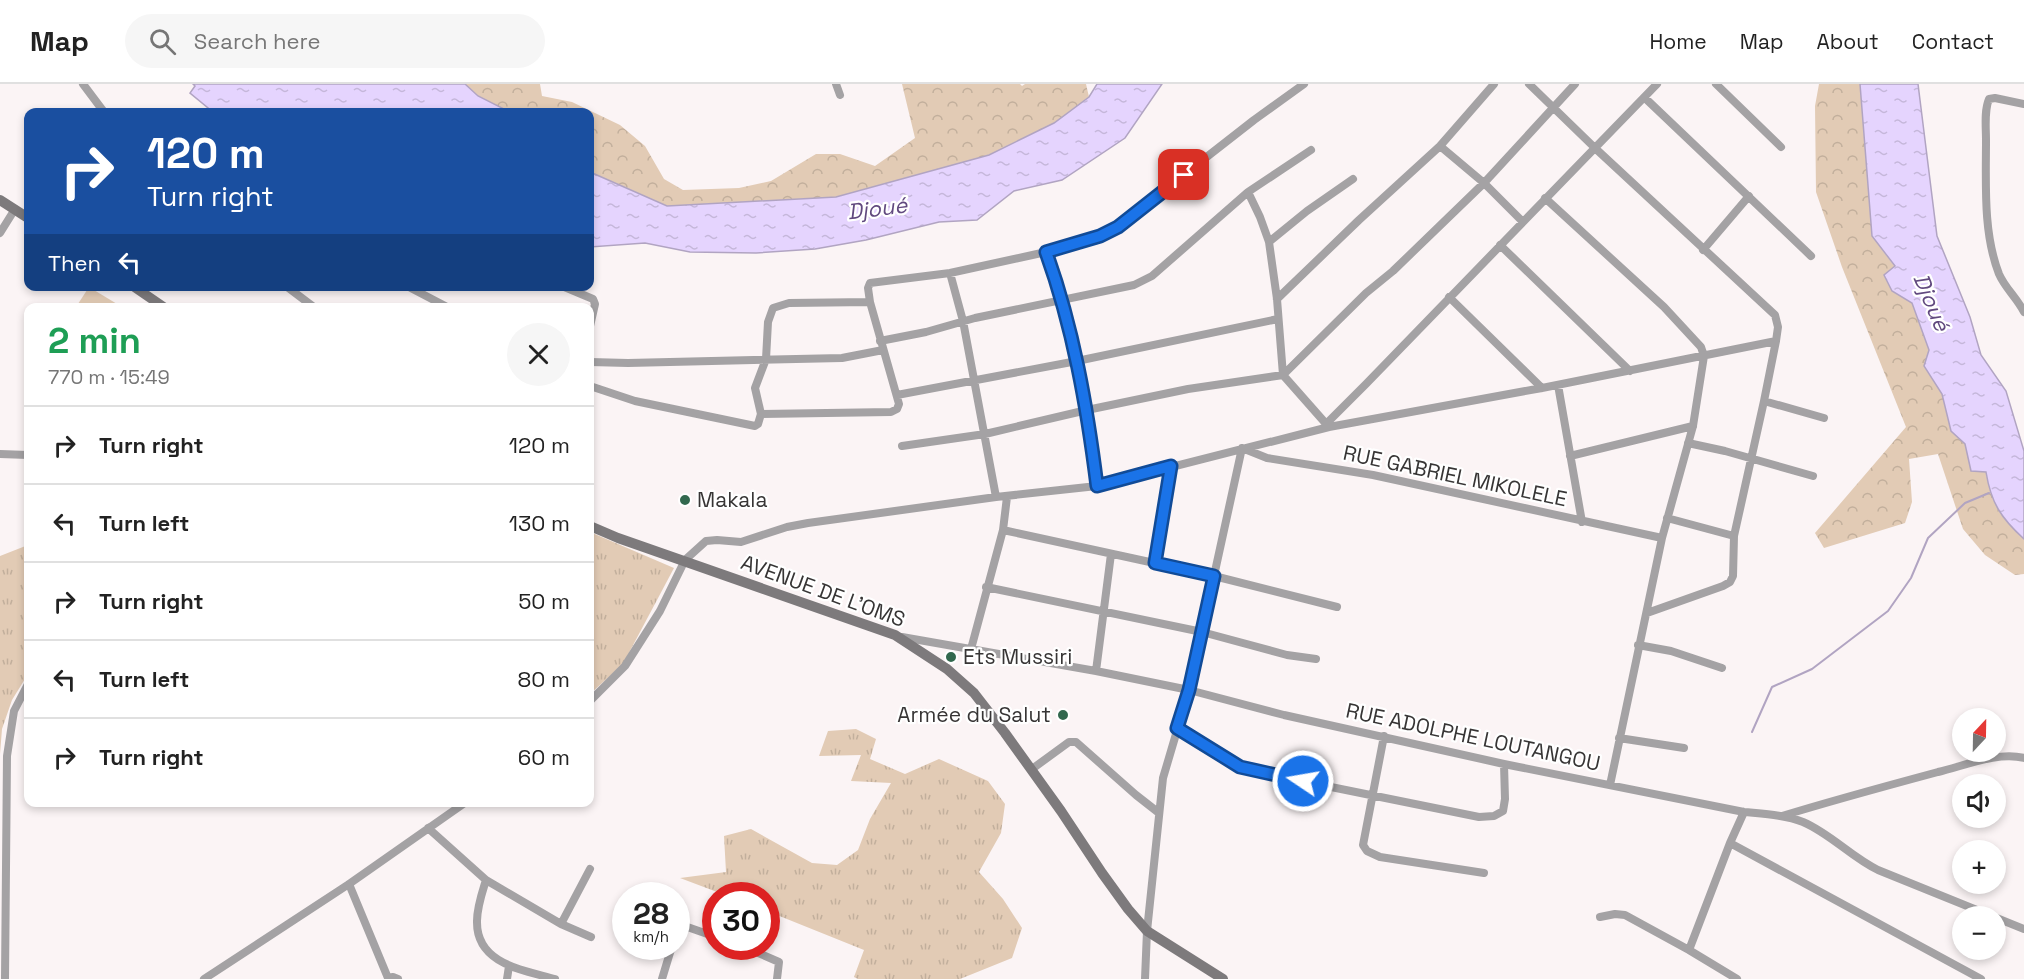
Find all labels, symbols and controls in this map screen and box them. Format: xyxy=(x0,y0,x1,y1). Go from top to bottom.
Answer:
search box xyxy=(125,14,545,68)
text: Map xyxy=(30,23,89,59)
icon: search xyxy=(146,25,179,58)
text: Search here xyxy=(194,27,321,55)
text: Home xyxy=(1649,28,1707,55)
text: Map xyxy=(1740,28,1784,55)
text: About xyxy=(1817,28,1879,55)
text: Contact xyxy=(1912,28,1994,55)
text: 120 m xyxy=(147,127,265,180)
icon: right xyxy=(48,132,126,210)
pin xyxy=(1158,149,1209,200)
icon: arrive xyxy=(1167,158,1200,191)
text: Turn right xyxy=(147,179,274,214)
water label: Djoué xyxy=(845,190,910,226)
icon: left xyxy=(113,246,146,279)
text: Then xyxy=(48,249,101,277)
water label: Djoué xyxy=(1907,269,1957,336)
text: 2 min xyxy=(48,318,141,364)
button: close xyxy=(507,323,570,386)
text: 770 m · 15:49 xyxy=(48,364,170,390)
icon: right xyxy=(48,429,81,462)
text: Turn right xyxy=(99,431,204,459)
text: 120 m xyxy=(509,431,570,459)
street label: RUE GABRIEL MIKOLELE xyxy=(1341,439,1569,512)
place label: Makala xyxy=(697,486,768,513)
marker: Makala xyxy=(678,493,692,507)
icon: left xyxy=(48,507,81,540)
text: Turn left xyxy=(99,509,189,537)
text: 130 m xyxy=(509,509,570,537)
street label: AVENUE DE L'OMS xyxy=(737,548,909,633)
icon: right xyxy=(48,585,81,618)
text: Turn right xyxy=(99,587,204,615)
text: 50 m xyxy=(518,587,570,615)
place label: Ets Mussiri xyxy=(963,643,1072,670)
marker: Ets Mussiri xyxy=(944,650,958,664)
icon: left xyxy=(48,663,81,696)
text: Turn left xyxy=(99,665,189,693)
text: 80 m xyxy=(518,665,570,693)
street label: RUE ADOLPHE LOUTANGOU xyxy=(1343,696,1603,777)
place label: Armée du Salut xyxy=(897,701,1051,728)
marker: Armée du Salut xyxy=(1056,708,1070,722)
north arrow xyxy=(1952,708,2006,762)
map controls xyxy=(1952,708,2006,960)
icon: right xyxy=(48,741,81,774)
text: Turn right xyxy=(99,743,204,771)
text: 60 m xyxy=(518,743,570,771)
position arrow xyxy=(1271,749,1335,813)
button: sound xyxy=(1952,774,2006,828)
button: + xyxy=(1952,840,2006,894)
speed limit sign: 30 xyxy=(702,882,780,960)
text: 28 xyxy=(633,894,669,933)
button: − xyxy=(1952,906,2006,960)
text: km/h xyxy=(633,927,669,946)

